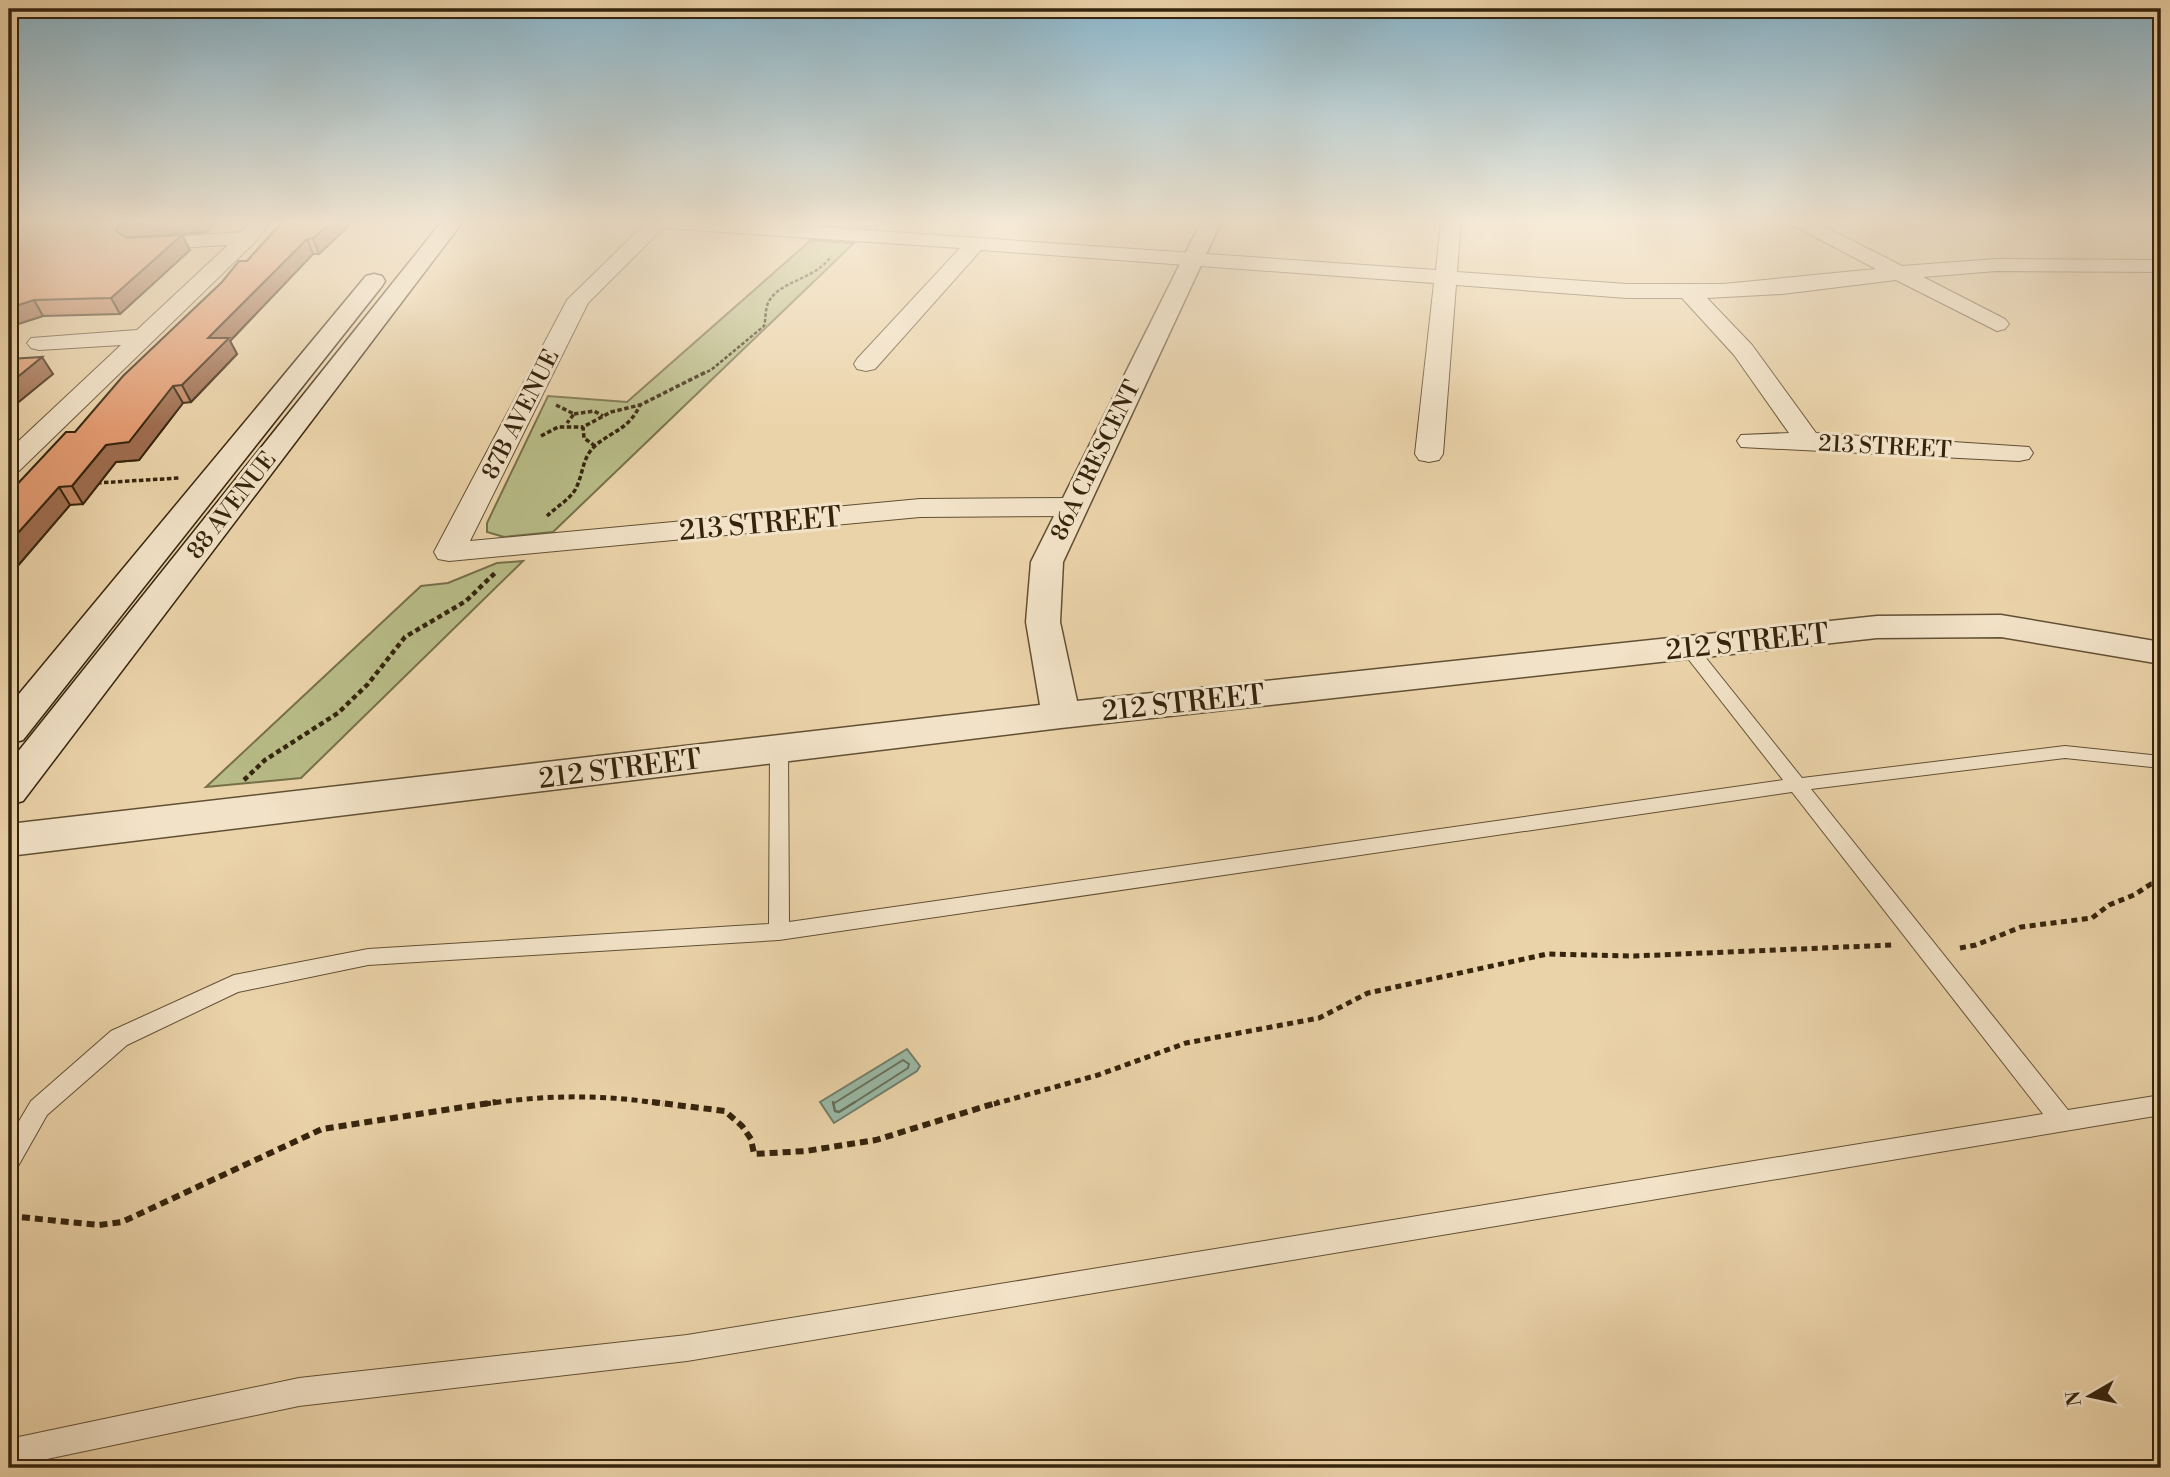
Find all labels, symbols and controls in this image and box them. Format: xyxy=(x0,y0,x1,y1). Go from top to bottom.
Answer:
street label: 87B AVENUE xyxy=(476,345,566,484)
street label: 86A CRESCENT xyxy=(1045,376,1147,545)
street label: 213 STREET xyxy=(1818,430,1952,464)
street label: 88 AVENUE xyxy=(181,446,282,565)
street label: 213 STREET xyxy=(678,500,843,549)
street label: 212 STREET xyxy=(1664,617,1830,668)
street label: 212 STREET xyxy=(1100,678,1266,729)
street label: 212 STREET xyxy=(537,742,703,797)
north arrow xyxy=(2054,1362,2124,1432)
text: N xyxy=(2061,1389,2087,1408)

